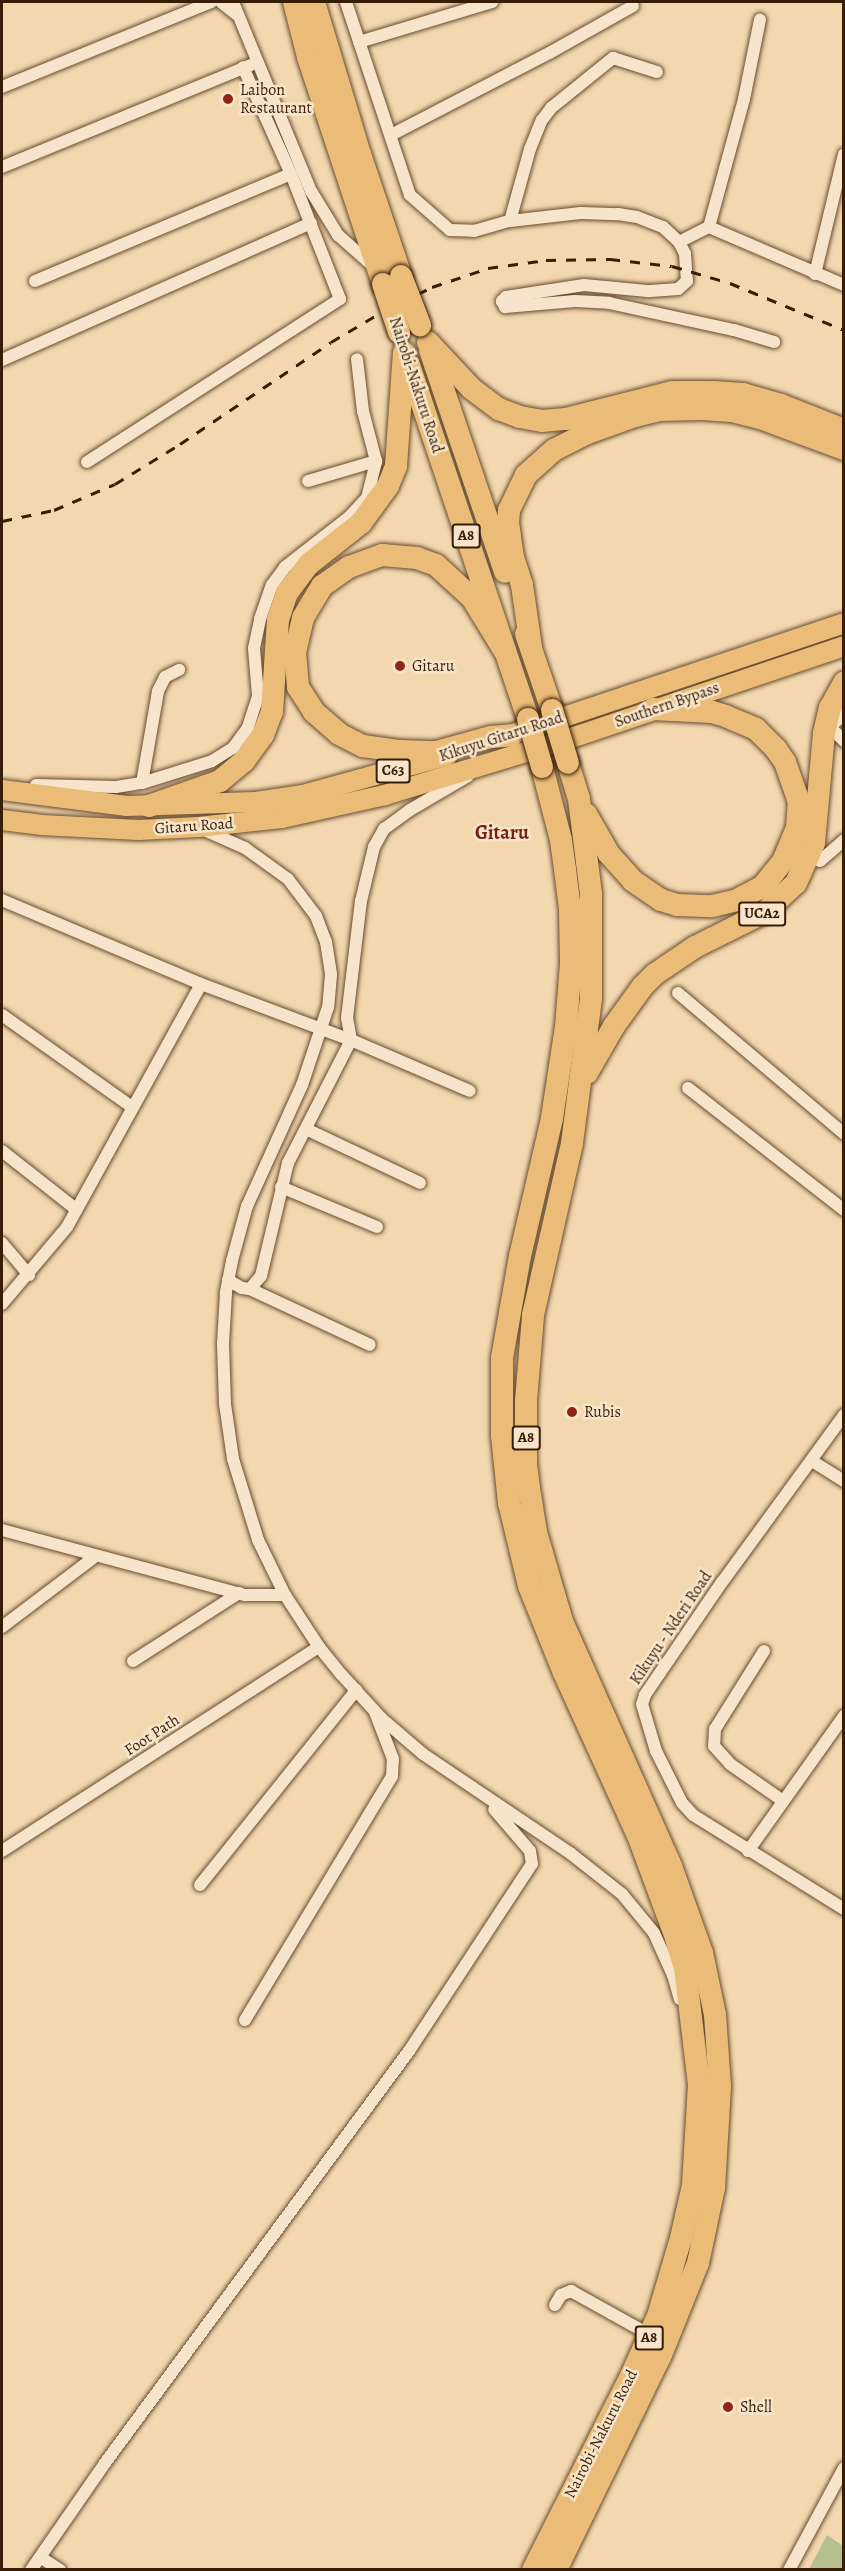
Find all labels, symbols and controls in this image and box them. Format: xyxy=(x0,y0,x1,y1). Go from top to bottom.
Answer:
place label: Laibon Restaurant xyxy=(240,80,312,118)
marker: Laibon Restaurant xyxy=(221,92,235,106)
street label: Nairobi-Nakuru Road xyxy=(385,315,447,455)
road number: A8 xyxy=(451,524,481,548)
place label: Gitaru xyxy=(412,656,454,676)
marker: Gitaru xyxy=(393,659,407,673)
street label: Southern Bypass xyxy=(612,678,722,732)
street label: Kikuyu Gitaru Road xyxy=(437,708,565,766)
road number: C63 xyxy=(375,759,411,783)
street label: Gitaru Road xyxy=(154,814,234,838)
district label: Gitaru xyxy=(475,820,529,844)
road number: UCA2 xyxy=(738,902,786,926)
place label: Rubis xyxy=(584,1402,621,1422)
marker: Rubis xyxy=(565,1405,579,1419)
road number: A8 xyxy=(511,1426,541,1450)
street label: Kikuyu - Nderi Road xyxy=(626,1567,716,1689)
street label: Foot Path xyxy=(121,1710,183,1760)
road number: A8 xyxy=(634,2326,664,2350)
street label: Nairobi-Nakuru Road xyxy=(560,2366,642,2502)
place label: Shell xyxy=(740,2397,772,2417)
marker: Shell xyxy=(721,2400,735,2414)

